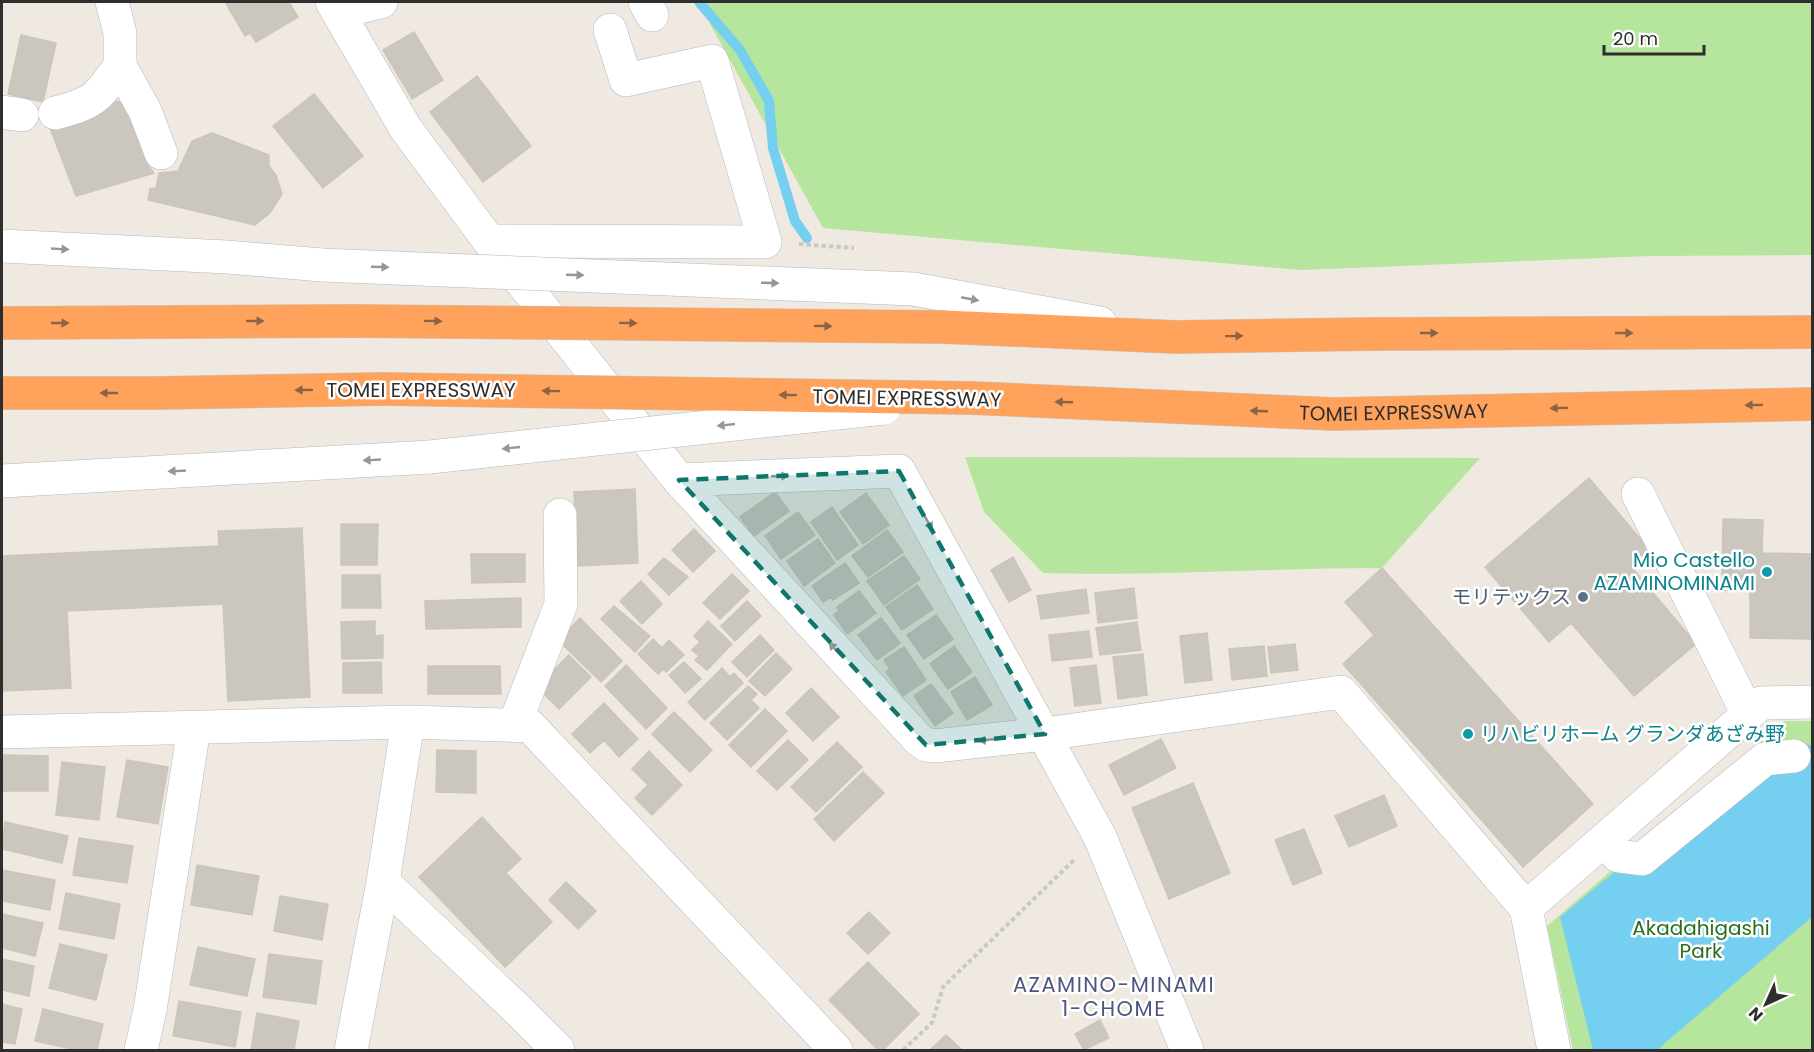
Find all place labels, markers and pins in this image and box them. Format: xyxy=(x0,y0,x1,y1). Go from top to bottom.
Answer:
place label: Mio Castello AZAMINOMINAMI xyxy=(1593,546,1755,597)
marker: Mio Castello AZAMINOMINAMI xyxy=(1760,565,1774,579)
place label: モリテックス xyxy=(1452,583,1571,611)
marker: モリテックス xyxy=(1576,590,1590,604)
place label: リハビリホーム グランダあざみ野 xyxy=(1480,720,1785,748)
marker: リハビリホーム グランダあざみ野 xyxy=(1461,727,1475,741)

